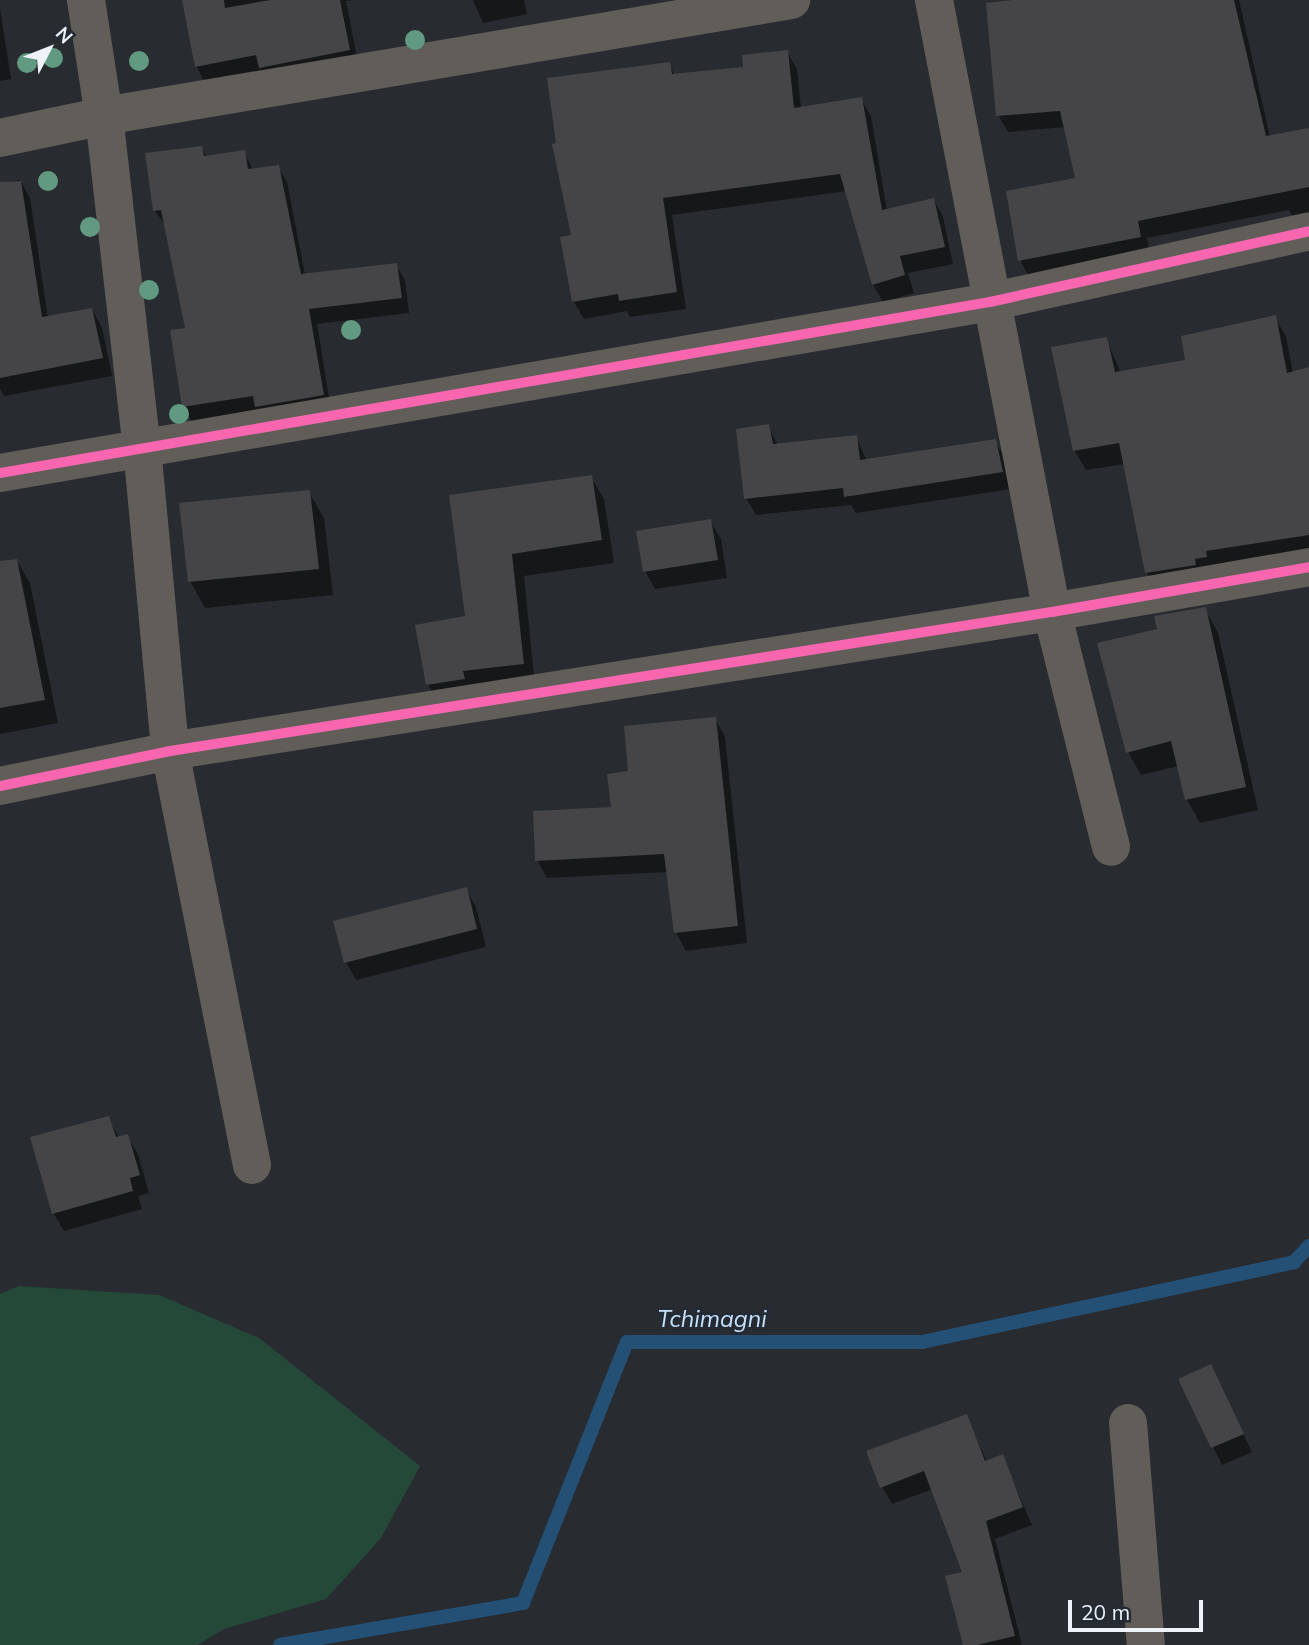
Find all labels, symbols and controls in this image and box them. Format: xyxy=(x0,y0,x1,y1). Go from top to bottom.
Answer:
north arrow xyxy=(14,14,84,84)
text: N xyxy=(51,22,78,48)
water label: Tchimagni xyxy=(657,1305,767,1333)
scale bar xyxy=(1071,1586,1206,1630)
text: 20 m xyxy=(1081,1599,1130,1625)

